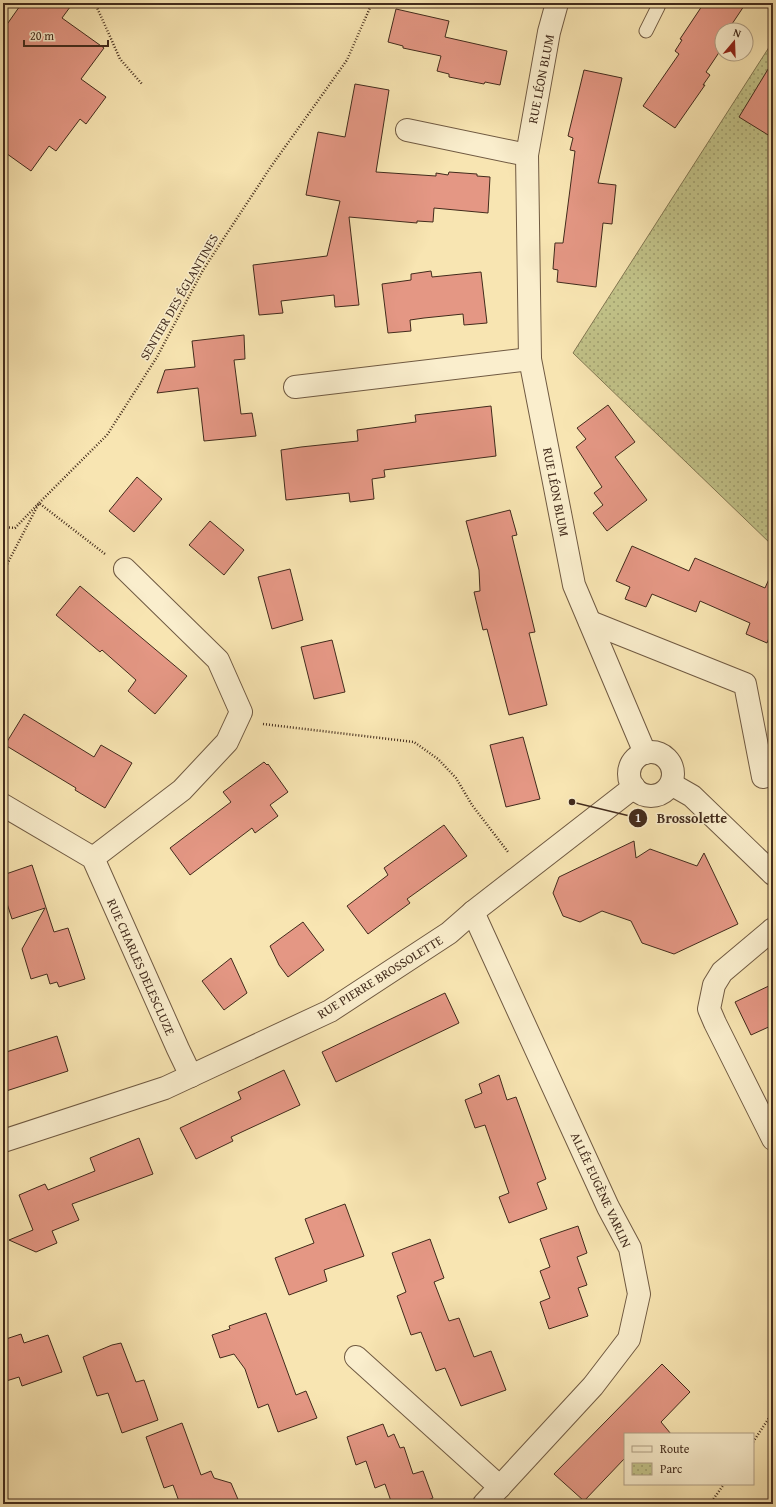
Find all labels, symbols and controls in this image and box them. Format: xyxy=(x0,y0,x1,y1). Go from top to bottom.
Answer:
scale bar xyxy=(24,22,108,48)
north arrow xyxy=(714,22,754,62)
text: N xyxy=(731,24,744,42)
text: 20 m xyxy=(30,27,54,44)
street label: RUE LÉON BLUM xyxy=(523,32,559,125)
street label: SENTIER DES ÉGLANTINES xyxy=(135,230,223,364)
street label: RUE LÉON BLUM xyxy=(538,446,574,539)
callout: Brossolette xyxy=(628,805,735,831)
text: Brossolette xyxy=(657,808,727,828)
text: 1 xyxy=(635,809,641,826)
street label: RUE CHARLES DELESCLUZE xyxy=(102,896,180,1039)
street label: RUE PIERRE BROSSOLETTE xyxy=(314,930,447,1023)
street label: ALLÉE EUGÈNE VARLIN xyxy=(566,1129,636,1251)
legend xyxy=(624,1433,754,1485)
text: Route xyxy=(660,1440,690,1457)
text: Parc xyxy=(660,1460,683,1477)

